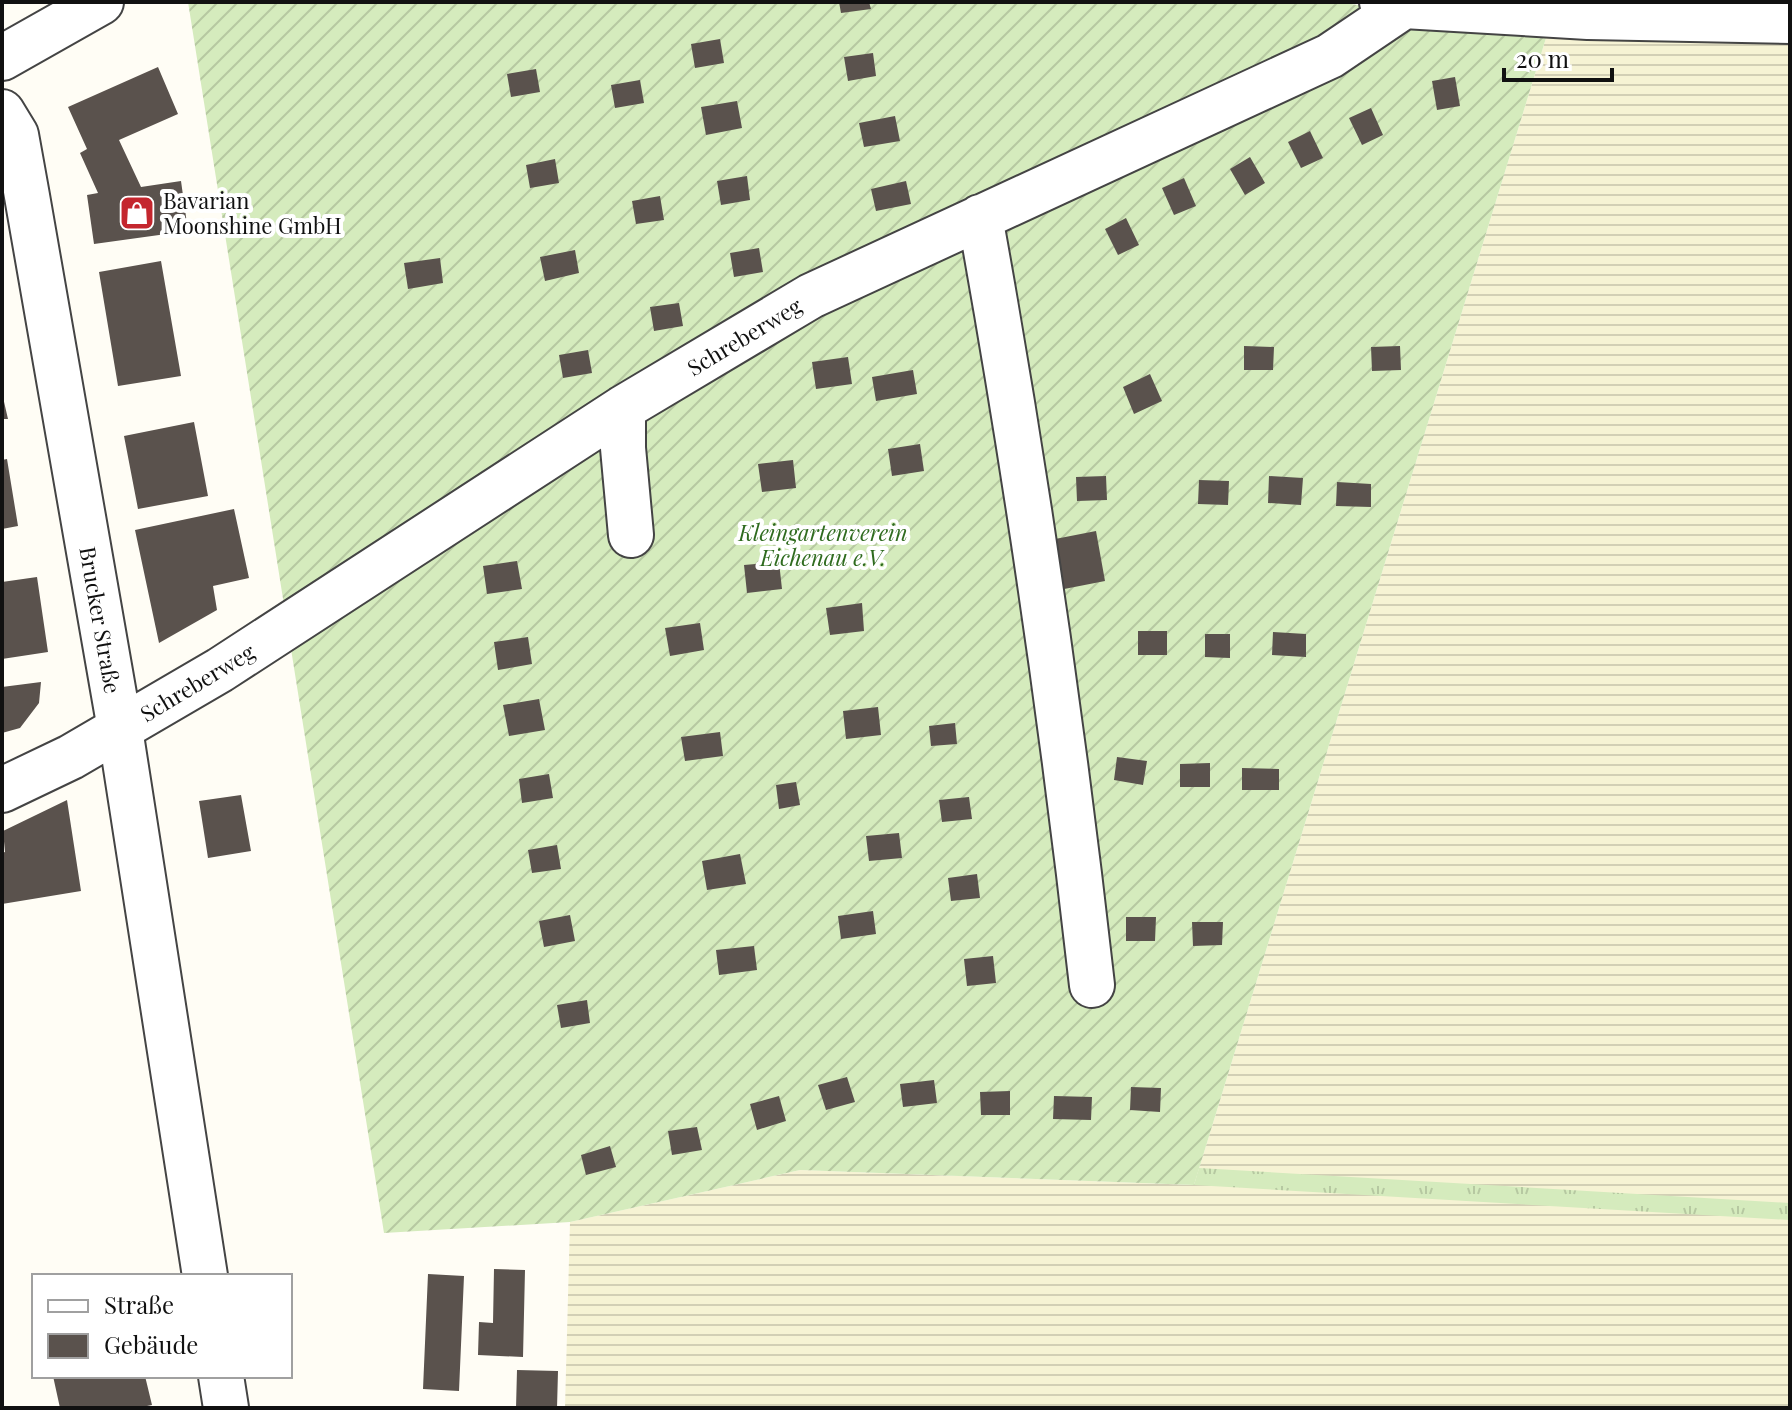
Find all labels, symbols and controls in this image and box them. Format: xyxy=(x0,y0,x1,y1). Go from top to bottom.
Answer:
scale bar xyxy=(1504,32,1612,82)
text: 20 m xyxy=(1516,42,1569,74)
place label: Bavarian Moonshine GmbH xyxy=(163,185,342,240)
shop icon: Bavarian Moonshine GmbH xyxy=(118,194,156,232)
street label: Schreberweg xyxy=(681,290,807,382)
park label: Kleingartenverein Eichenau e.V. xyxy=(737,517,908,572)
street label: Brucker Straße xyxy=(73,544,129,696)
street label: Schreberweg xyxy=(134,636,260,728)
legend xyxy=(32,1274,292,1378)
text: Straße xyxy=(104,1288,174,1320)
text: Gebäude xyxy=(104,1328,199,1360)

